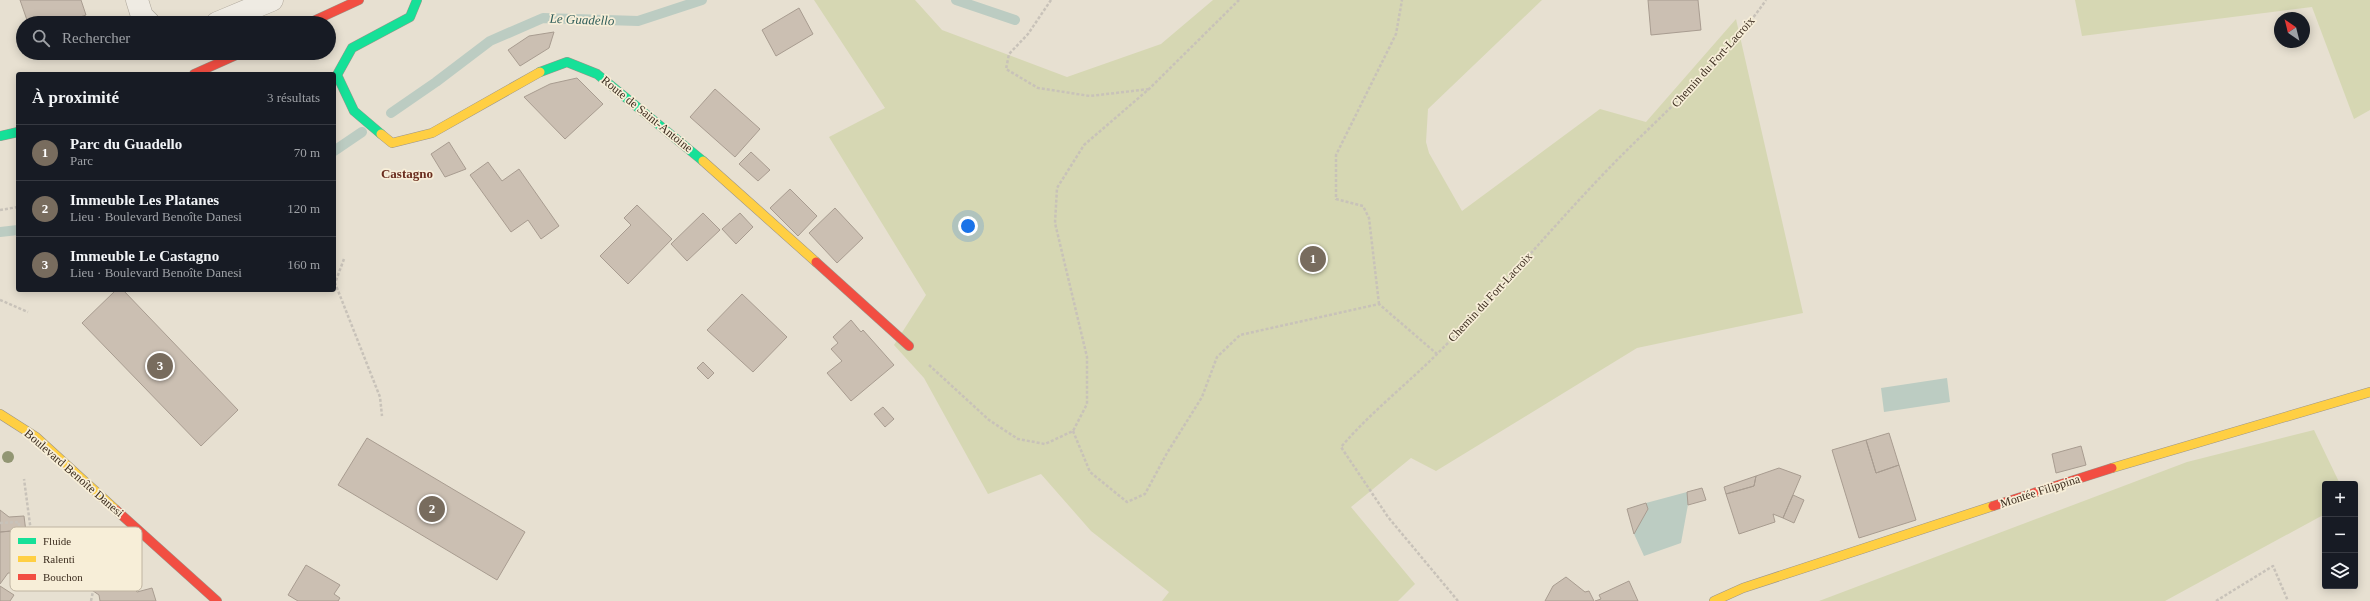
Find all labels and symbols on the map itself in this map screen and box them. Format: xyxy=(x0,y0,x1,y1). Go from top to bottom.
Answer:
water label: Le Guadello xyxy=(548,11,615,28)
north arrow xyxy=(2274,12,2310,48)
street label: Chemin du Fort-Lacroix xyxy=(1669,14,1757,110)
street label: Route de Saint-Antoine xyxy=(599,73,695,155)
district label: Castagno xyxy=(381,166,433,181)
your location xyxy=(958,216,978,236)
pin: 1 xyxy=(1300,244,1326,274)
street label: Chemin du Fort-Lacroix xyxy=(1445,249,1535,345)
pin: 3 xyxy=(147,351,173,381)
street label: Boulevard Benoîte Danesi xyxy=(22,426,127,520)
street label: Montée Filippina xyxy=(1998,471,2082,510)
pin: 2 xyxy=(419,494,445,524)
legend xyxy=(10,527,142,591)
text: Fluide xyxy=(43,535,71,547)
text: Ralenti xyxy=(43,553,75,565)
text: Bouchon xyxy=(43,571,83,583)

